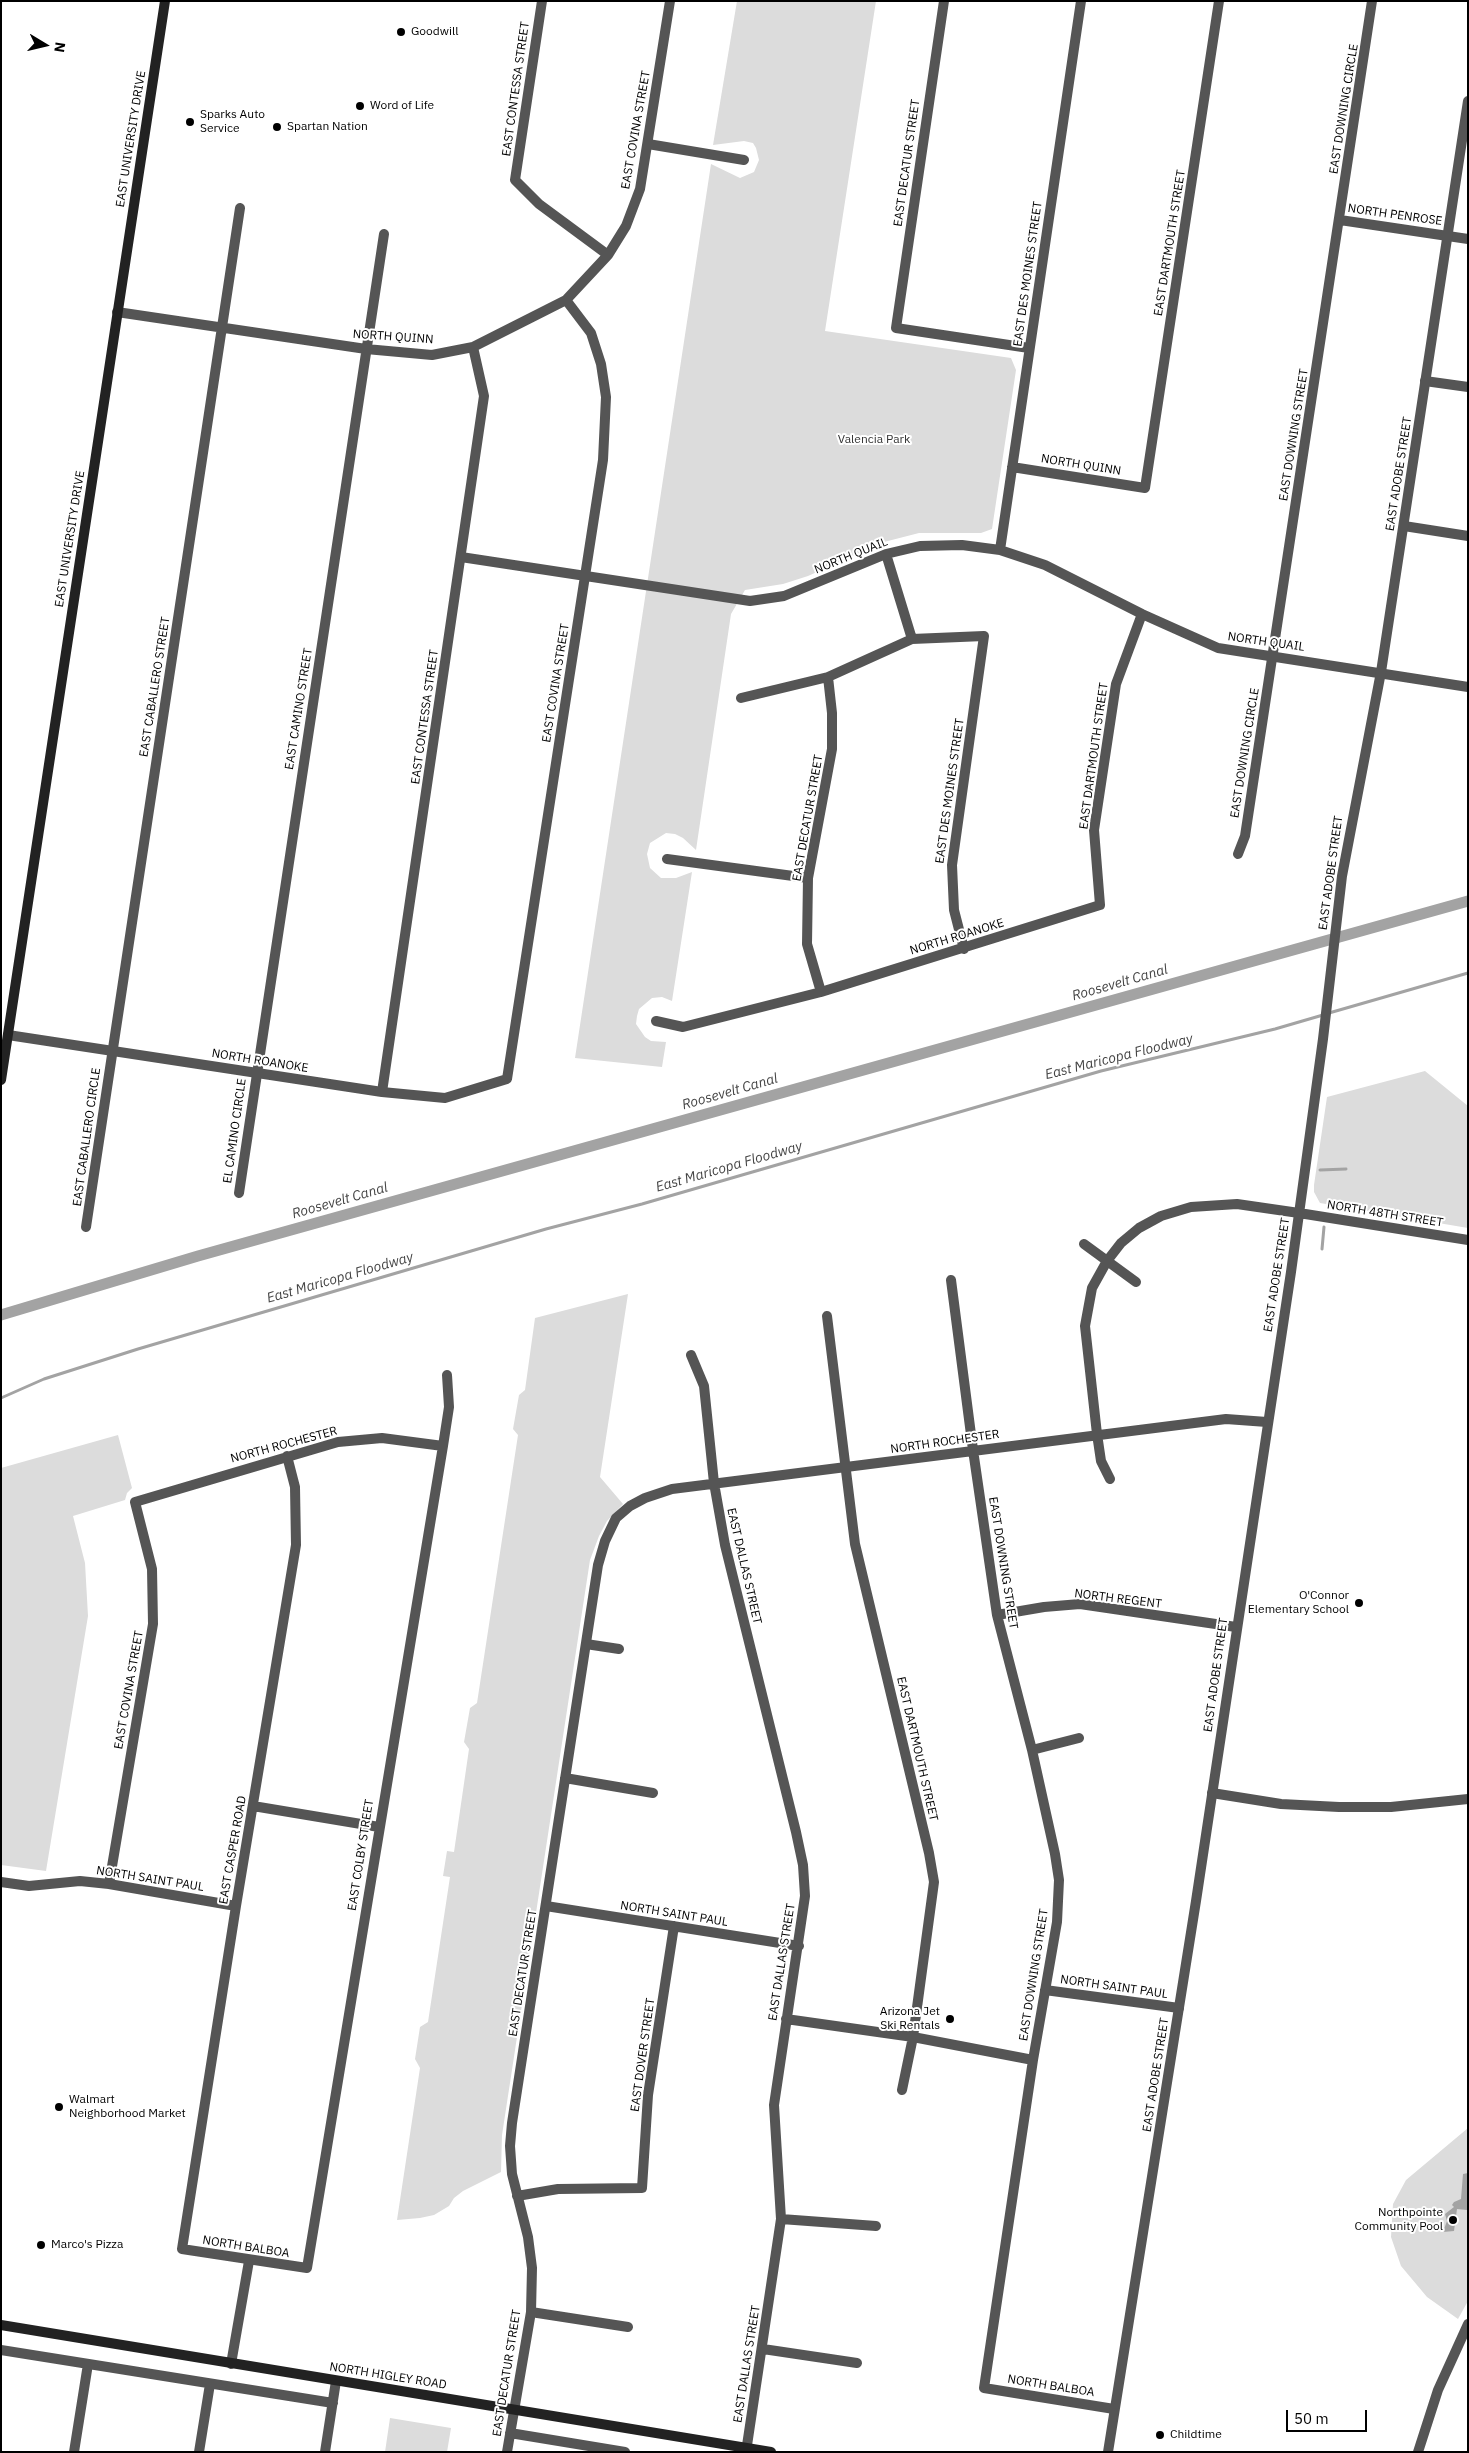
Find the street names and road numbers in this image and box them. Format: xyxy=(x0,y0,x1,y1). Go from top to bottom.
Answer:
street label: EAST CONTESSA STREET xyxy=(499,21,533,157)
street label: EAST DOWNING CIRCLE xyxy=(1327,43,1361,175)
street label: EAST UNIVERSITY DRIVE xyxy=(113,70,149,208)
street label: EAST COVINA STREET xyxy=(618,70,654,190)
street label: EAST DECATUR STREET xyxy=(891,98,923,228)
street label: EAST DARTMOUTH STREET xyxy=(1151,169,1189,317)
street label: EAST DES MOINES STREET xyxy=(1011,200,1045,348)
street label: NORTH PENROSE xyxy=(1347,201,1443,229)
street label: NORTH QUINN xyxy=(352,327,434,347)
street label: EAST DOWNING STREET xyxy=(1276,368,1312,502)
street label: EAST ADOBE STREET xyxy=(1383,416,1415,532)
street label: NORTH QUINN xyxy=(1040,452,1122,478)
street label: EAST UNIVERSITY DRIVE xyxy=(52,470,88,608)
street label: NORTH QUAIL xyxy=(812,535,890,577)
street label: EAST CABALLERO STREET xyxy=(137,616,173,758)
street label: EAST COVINA STREET xyxy=(539,623,573,743)
street label: NORTH QUAIL xyxy=(1227,629,1305,655)
street label: EAST CAMINO STREET xyxy=(282,647,316,771)
street label: EAST CONTESSA STREET xyxy=(408,649,442,785)
street label: EAST DARTMOUTH STREET xyxy=(1077,682,1111,830)
street label: EAST DOWNING CIRCLE xyxy=(1228,687,1262,819)
street label: EAST DES MOINES STREET xyxy=(933,717,967,865)
street label: EAST DECATUR STREET xyxy=(790,754,826,882)
street label: EAST ADOBE STREET xyxy=(1316,815,1346,931)
street label: NORTH ROANOKE xyxy=(908,916,1006,958)
street label: NORTH ROANOKE xyxy=(211,1046,309,1076)
street label: EAST CABALLERO CIRCLE xyxy=(70,1067,104,1207)
street label: EL CAMINO CIRCLE xyxy=(221,1078,249,1184)
street label: NORTH 48TH STREET xyxy=(1326,1198,1444,1230)
street label: EAST ADOBE STREET xyxy=(1261,1217,1293,1333)
street label: NORTH ROCHESTER xyxy=(229,1424,339,1466)
street label: NORTH ROCHESTER xyxy=(890,1427,1000,1457)
street label: EAST DOWNING STREET xyxy=(985,1496,1021,1630)
street label: EAST DALLAS STREET xyxy=(724,1507,764,1625)
street label: NORTH REGENT xyxy=(1073,1586,1163,1612)
street label: EAST ADOBE STREET xyxy=(1201,1617,1231,1733)
street label: EAST COVINA STREET xyxy=(111,1630,147,1750)
street label: EAST DARTMOUTH STREET xyxy=(893,1675,941,1823)
street label: EAST CASPER ROAD xyxy=(216,1795,250,1905)
street label: EAST COLBY STREET xyxy=(345,1798,377,1912)
street label: NORTH SAINT PAUL xyxy=(95,1863,205,1895)
street label: NORTH SAINT PAUL xyxy=(619,1898,729,1930)
street label: EAST DALLAS STREET xyxy=(766,1902,798,2022)
street label: EAST DECATUR STREET xyxy=(506,1908,540,2038)
street label: EAST DOWNING STREET xyxy=(1016,1908,1052,2042)
street label: NORTH SAINT PAUL xyxy=(1059,1972,1169,2002)
street label: EAST DOVER STREET xyxy=(628,1997,658,2113)
street label: EAST ADOBE STREET xyxy=(1140,2017,1172,2133)
street label: NORTH BALBOA xyxy=(202,2233,290,2261)
street label: EAST DALLAS STREET xyxy=(731,2304,763,2424)
street label: EAST DECATUR STREET xyxy=(490,2308,524,2438)
street label: NORTH HIGLEY ROAD xyxy=(328,2360,448,2392)
street label: NORTH BALBOA xyxy=(1007,2372,1095,2400)

